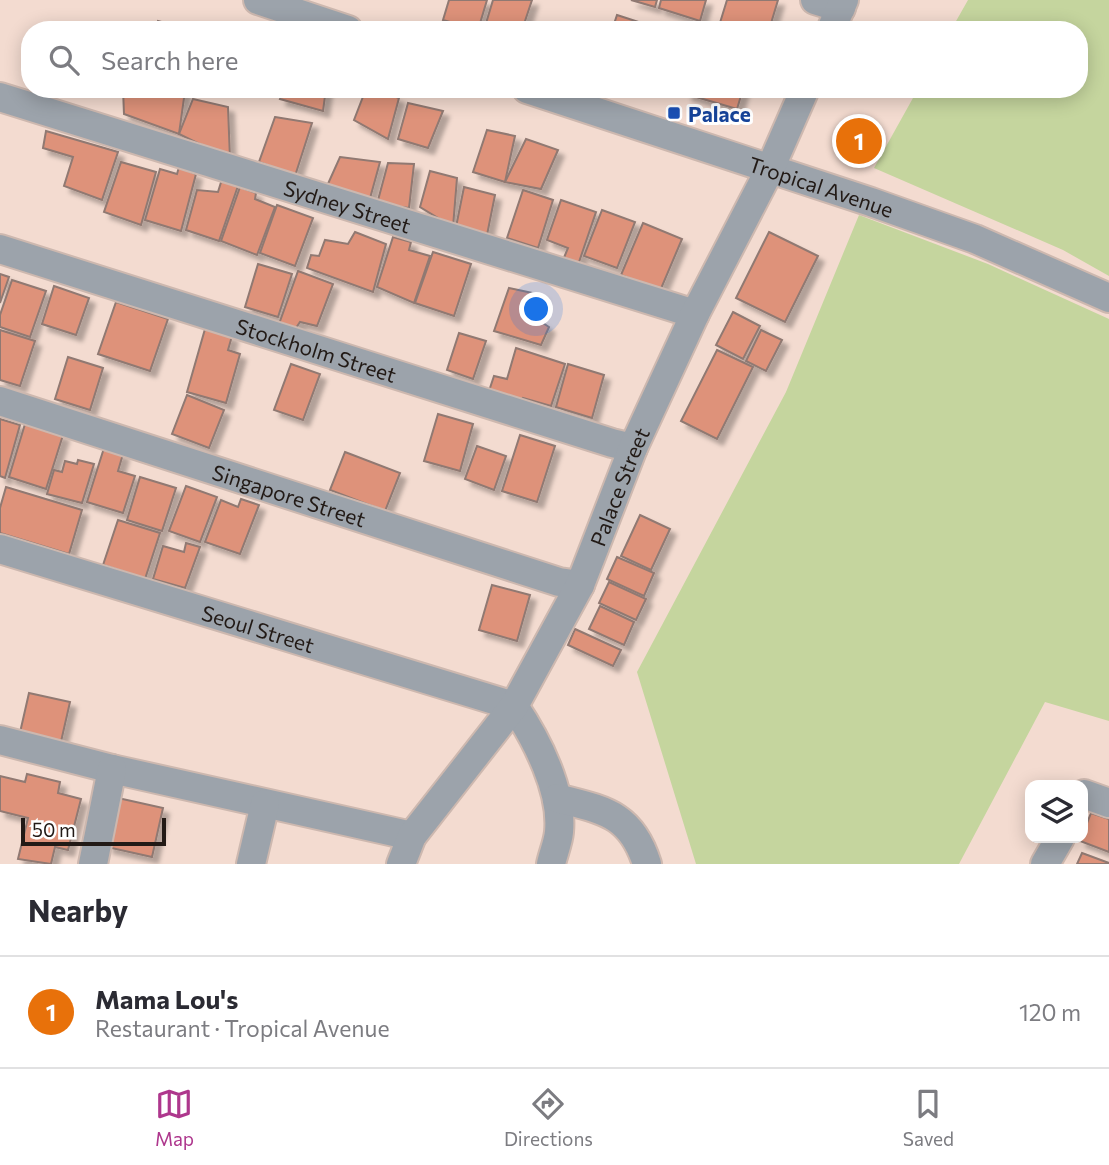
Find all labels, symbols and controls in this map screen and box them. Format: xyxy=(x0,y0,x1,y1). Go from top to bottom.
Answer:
search box xyxy=(21,21,1088,98)
icon: search xyxy=(45,41,83,79)
text: Search here xyxy=(101,44,239,75)
place label: Palace xyxy=(688,101,751,126)
marker: Palace xyxy=(666,105,682,121)
pin: 1 xyxy=(836,115,882,167)
street label: Tropical Avenue xyxy=(746,150,897,222)
street label: Sydney Street xyxy=(281,174,414,237)
your location xyxy=(519,292,553,326)
street label: Stockholm Street xyxy=(233,312,400,386)
street label: Palace Street xyxy=(584,423,653,549)
street label: Singapore Street xyxy=(209,458,369,531)
street label: Seoul Street xyxy=(199,599,318,657)
map controls xyxy=(1025,780,1088,843)
button: layers xyxy=(1025,780,1088,843)
scale bar xyxy=(21,815,166,847)
text: 50 m xyxy=(32,818,76,841)
text: Nearby xyxy=(28,891,128,928)
text: Mama Lou's xyxy=(95,983,238,1014)
text: 1 xyxy=(46,998,56,1026)
text: 120 m xyxy=(1019,998,1081,1026)
text: Restaurant · Tropical Avenue xyxy=(95,1014,390,1042)
tab: Map xyxy=(155,1085,194,1150)
tab: Directions xyxy=(504,1085,593,1150)
tab: Saved xyxy=(903,1085,954,1150)

